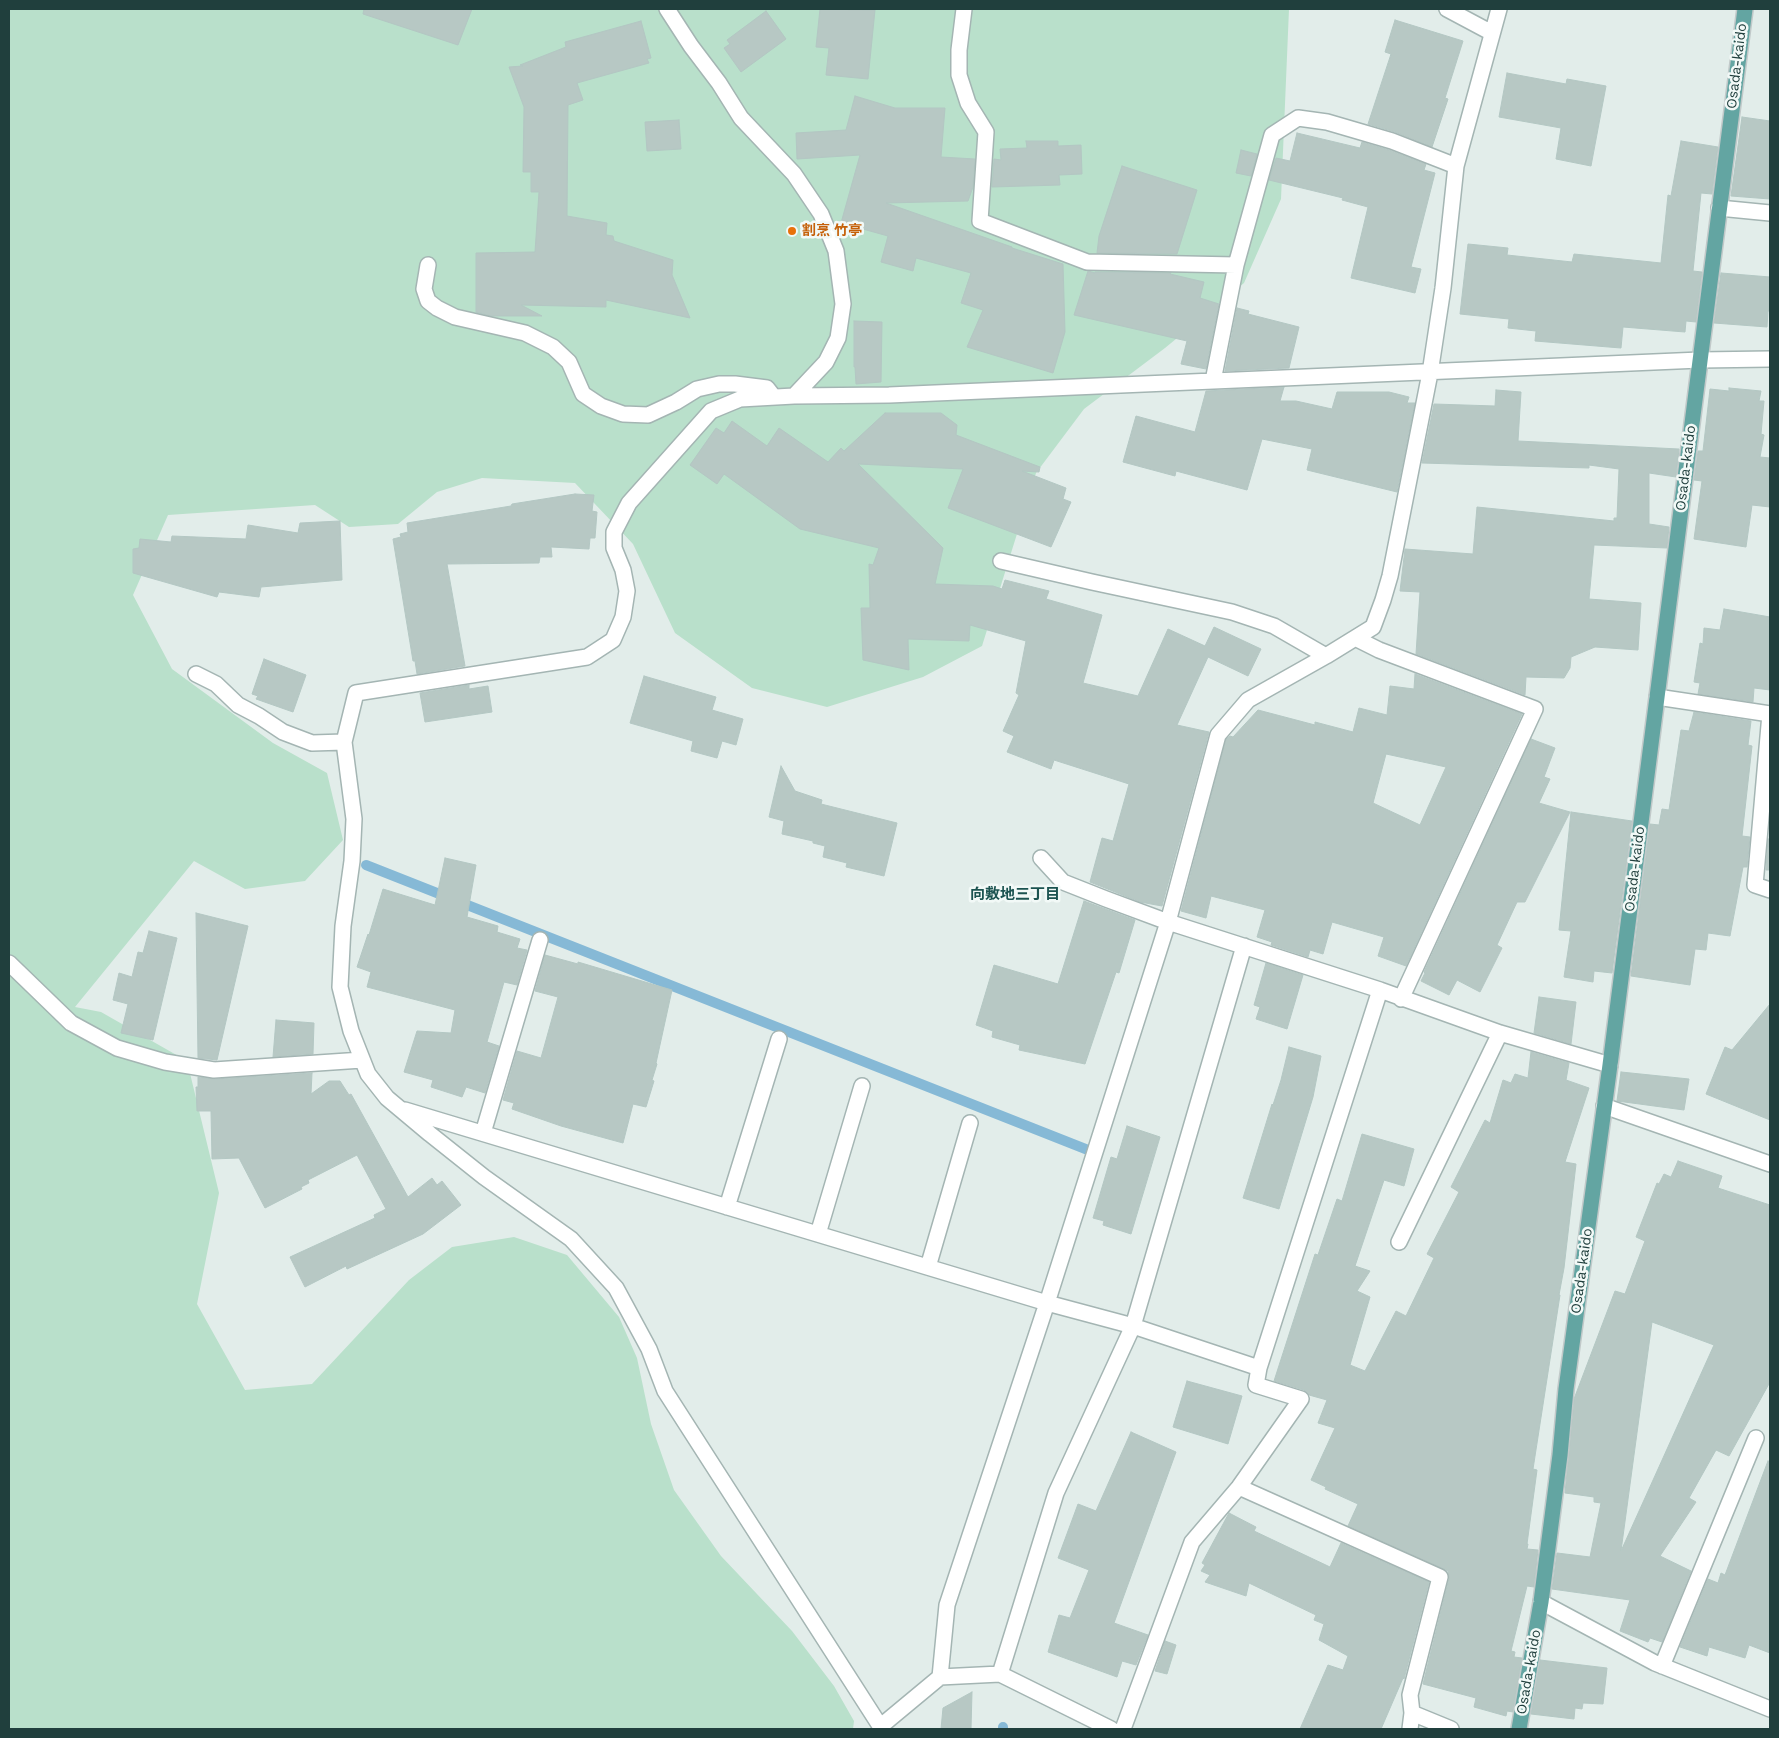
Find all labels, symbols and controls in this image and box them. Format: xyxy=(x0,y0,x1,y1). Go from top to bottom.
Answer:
street label: Osada-kaido xyxy=(1723,22,1751,110)
place label: 割烹 竹亭 xyxy=(802,223,862,239)
marker: 割烹 竹亭 xyxy=(786,225,798,237)
street label: Osada-kaido xyxy=(1672,424,1700,512)
street label: Osada-kaido xyxy=(1621,825,1649,913)
district label: 向敷地三丁目 xyxy=(970,886,1060,904)
street label: Osada-kaido xyxy=(1568,1227,1596,1315)
street label: Osada-kaido xyxy=(1513,1628,1545,1716)

